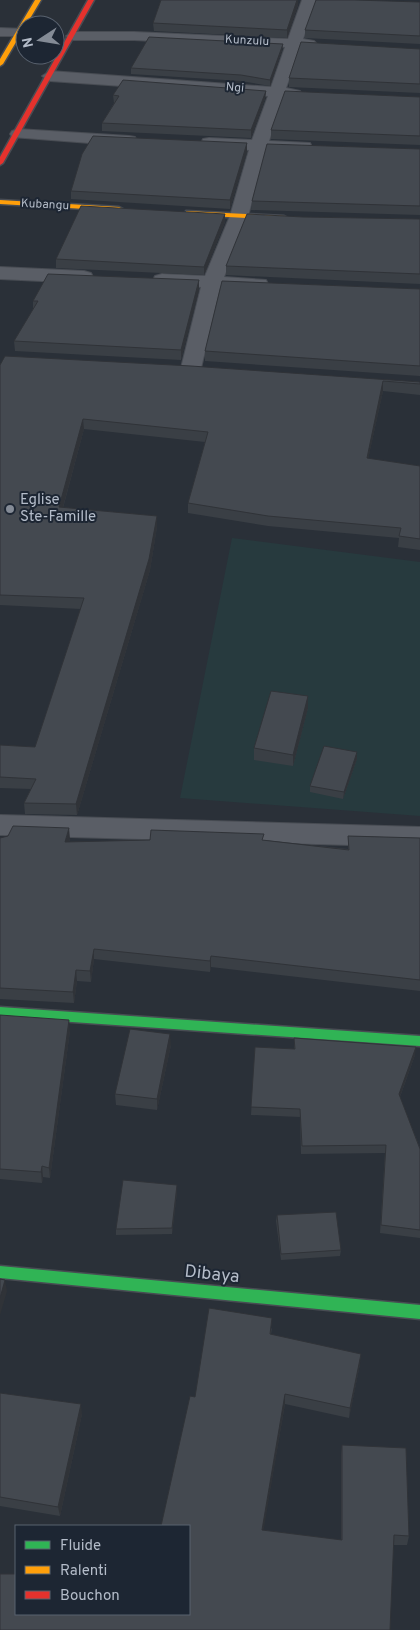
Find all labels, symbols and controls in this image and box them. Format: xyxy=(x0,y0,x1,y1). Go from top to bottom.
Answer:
north arrow xyxy=(15,15,65,65)
street label: Kunzulu xyxy=(225,32,269,50)
text: N xyxy=(19,36,38,49)
street label: Ngi xyxy=(225,79,245,97)
street label: Kubangu xyxy=(20,196,70,214)
place label: Eglise Ste-Famille xyxy=(20,491,96,527)
marker: Eglise Ste-Famille xyxy=(4,503,16,515)
street label: Dibaya xyxy=(183,1261,241,1289)
legend xyxy=(15,1525,190,1615)
text: Fluide xyxy=(60,1537,101,1556)
text: Ralenti xyxy=(60,1562,107,1581)
text: Bouchon xyxy=(60,1587,120,1606)

